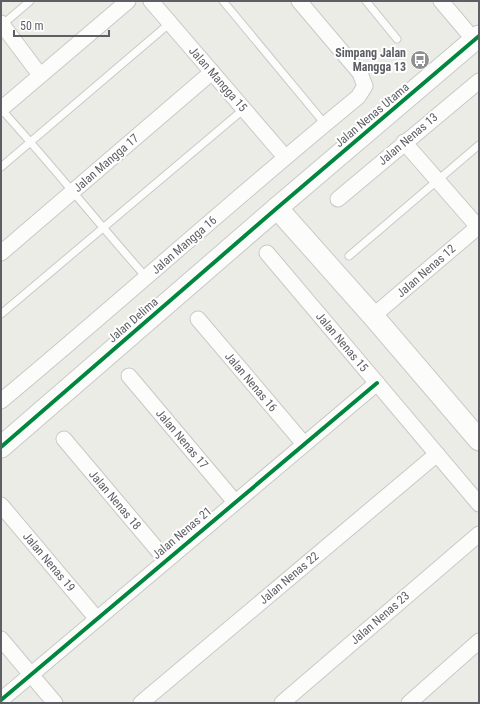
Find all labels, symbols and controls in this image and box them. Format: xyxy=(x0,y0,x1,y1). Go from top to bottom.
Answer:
scale bar xyxy=(14,12,109,38)
text: 50 m xyxy=(20,19,44,33)
street label: Jalan Mangga 15 xyxy=(186,44,250,114)
place label: Simpang Jalan Mangga 13 xyxy=(335,46,406,74)
bus stop icon: Simpang Jalan Mangga 13 xyxy=(409,49,431,71)
street label: Jalan Nenas Utama xyxy=(332,80,412,150)
street label: Jalan Nenas 13 xyxy=(375,110,441,168)
street label: Jalan Mangga 17 xyxy=(71,131,141,195)
street label: Jalan Mangga 16 xyxy=(149,213,219,277)
street label: Jalan Nenas 12 xyxy=(394,242,458,300)
street label: Jalan Delima xyxy=(105,294,161,345)
street label: Jalan Nenas 15 xyxy=(313,309,371,375)
street label: Jalan Nenas 16 xyxy=(222,349,280,415)
street label: Jalan Nenas 17 xyxy=(153,406,211,472)
street label: Jalan Nenas 18 xyxy=(86,467,144,533)
street label: Jalan Nenas 21 xyxy=(149,504,215,562)
street label: Jalan Nenas 19 xyxy=(20,529,78,595)
street label: Jalan Nenas 22 xyxy=(256,549,322,607)
street label: Jalan Nenas 23 xyxy=(348,589,412,647)

